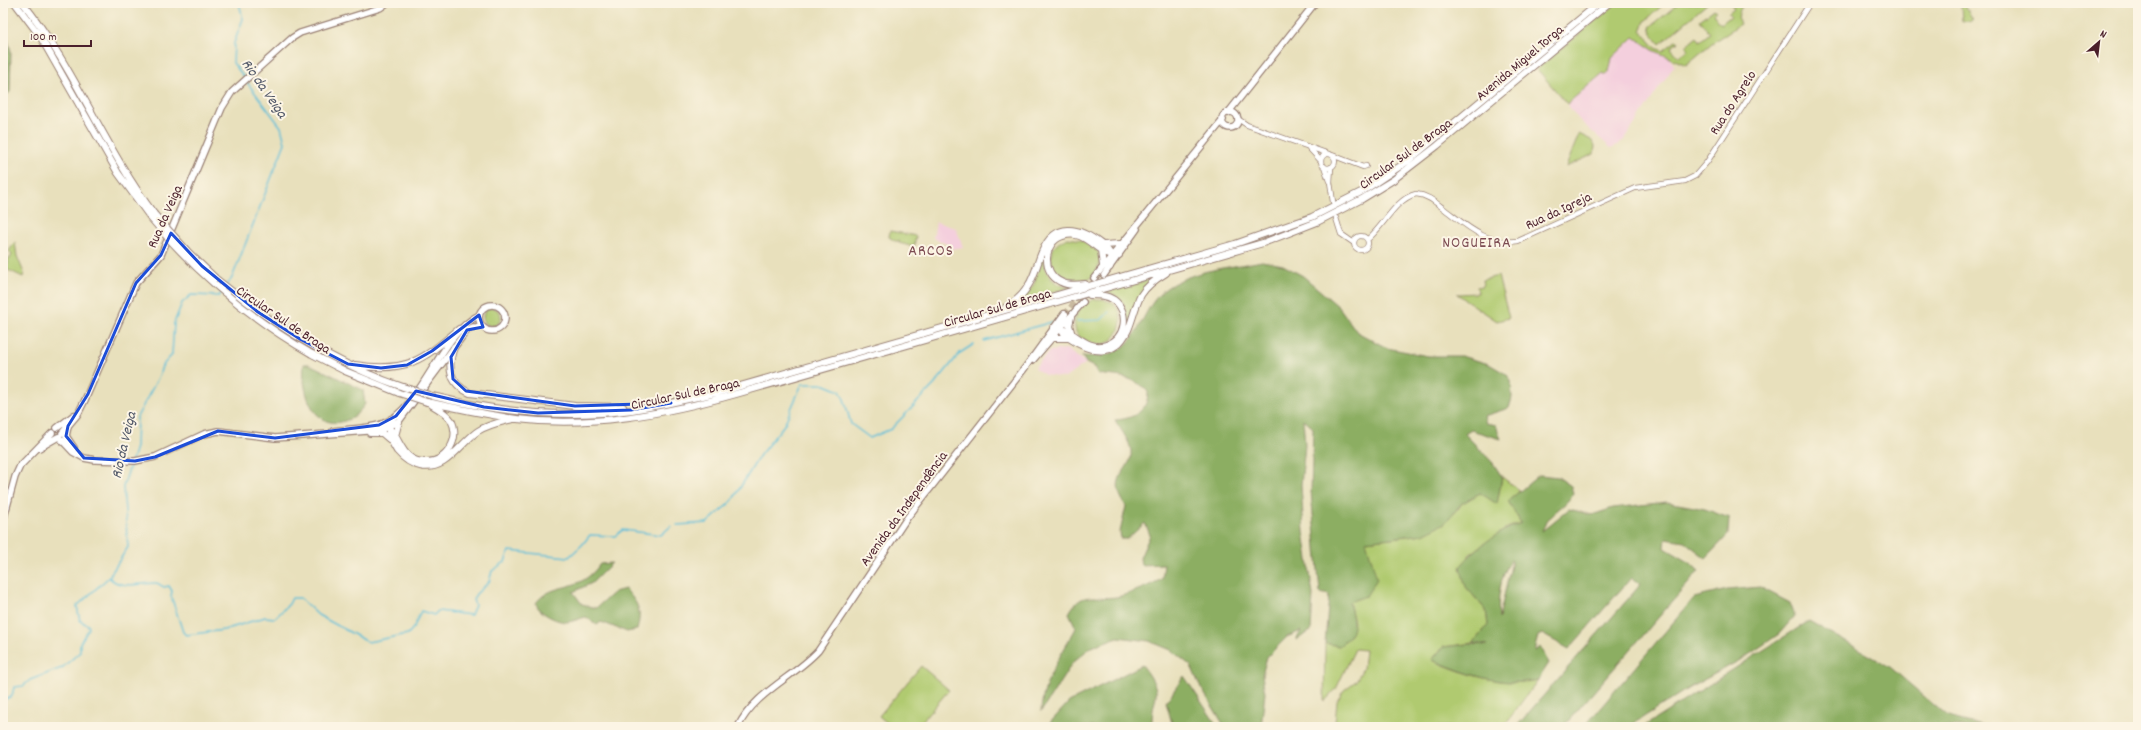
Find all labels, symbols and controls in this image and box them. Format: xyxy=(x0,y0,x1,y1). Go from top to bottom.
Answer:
street label: Avenida Miguel Torga xyxy=(1472,21,1569,106)
scale bar xyxy=(24,22,91,48)
north arrow xyxy=(2079,22,2119,62)
text: N xyxy=(2097,27,2109,44)
text: 100 m xyxy=(30,29,57,46)
water label: Rio da Veiga xyxy=(235,55,292,124)
street label: Rua do Agrelo xyxy=(1705,67,1762,139)
street label: Circular Sul de Braga xyxy=(1356,114,1457,195)
street label: Rua da Veiga xyxy=(143,182,189,252)
street label: Rua da Igreja xyxy=(1522,188,1596,236)
district label: NOGUEIRA xyxy=(1442,232,1512,255)
district label: ARCOS xyxy=(908,240,954,263)
street label: Circular Sul de Braga xyxy=(232,281,335,360)
street label: Circular Sul de Braga xyxy=(942,284,1054,334)
street label: Circular Sul de Braga xyxy=(629,374,742,416)
water label: Rio da Veiga xyxy=(107,409,144,481)
street label: Avenida da Independência xyxy=(856,447,953,571)

